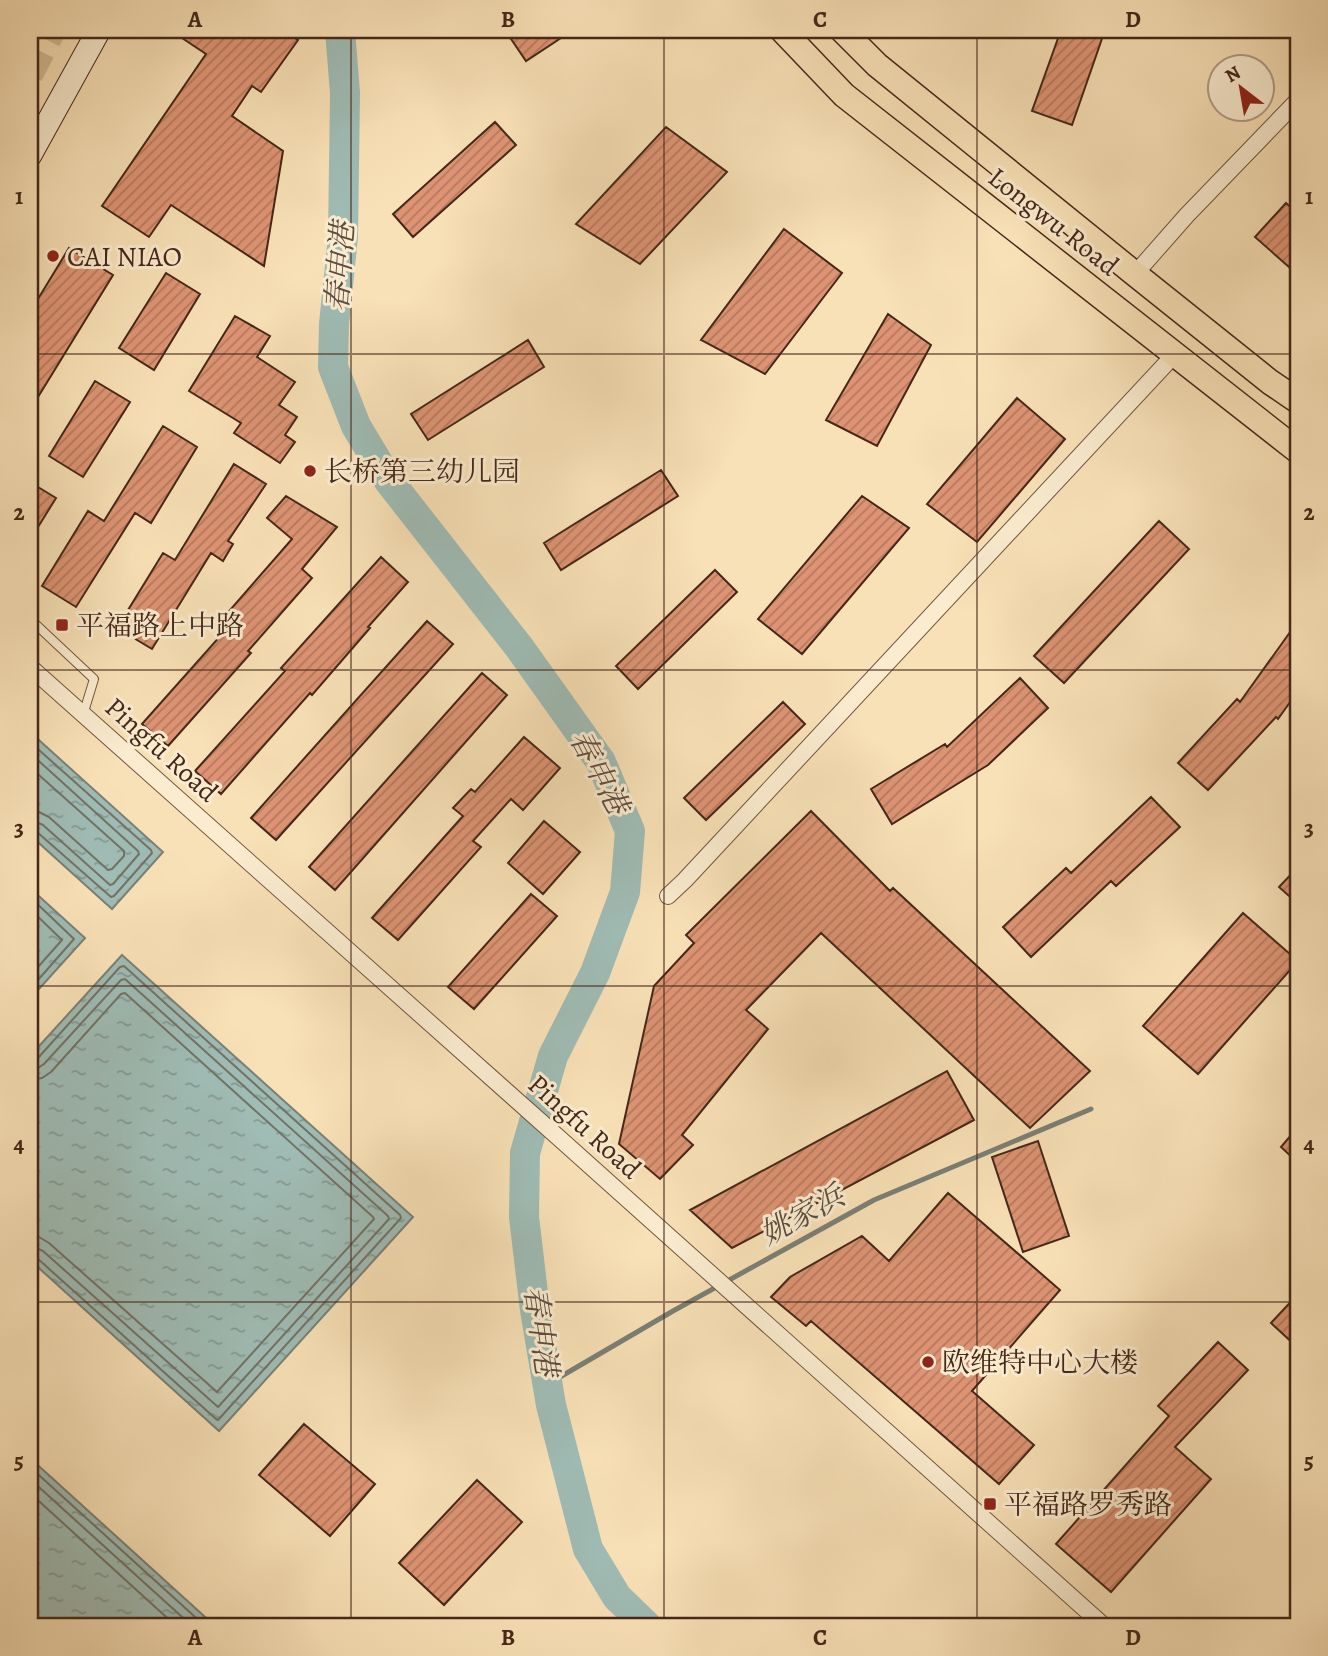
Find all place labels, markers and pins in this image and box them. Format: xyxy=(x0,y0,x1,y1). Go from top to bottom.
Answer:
place label: CAI NIAO xyxy=(67,238,182,276)
marker: CAI NIAO xyxy=(45,248,61,264)
place label: 长桥第三幼儿园 xyxy=(324,453,520,491)
marker: 长桥第三幼儿园 xyxy=(302,463,318,479)
place label: 平福路上中路 xyxy=(76,607,244,645)
marker: 平福路上中路 xyxy=(54,617,70,633)
place label: 欧维特中心大楼 xyxy=(942,1344,1138,1382)
marker: 欧维特中心大楼 xyxy=(920,1354,936,1370)
place label: 平福路罗秀路 xyxy=(1004,1486,1172,1524)
marker: 平福路罗秀路 xyxy=(982,1496,998,1512)

